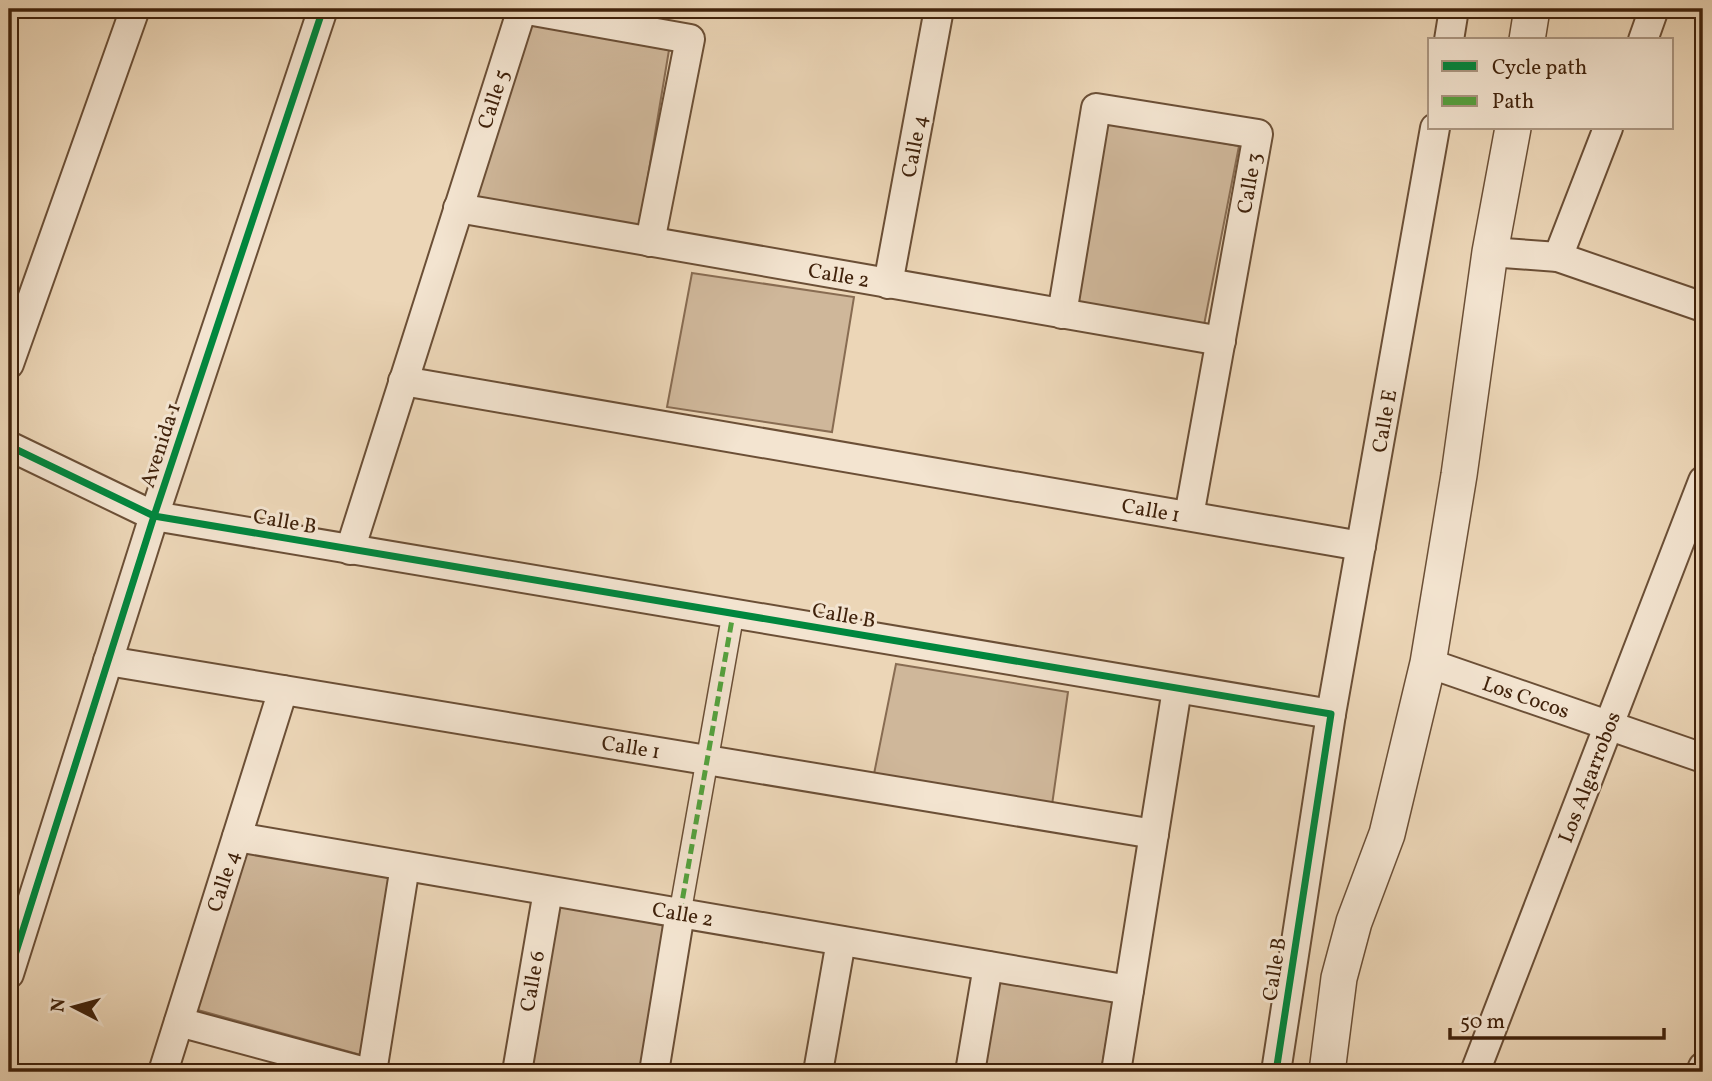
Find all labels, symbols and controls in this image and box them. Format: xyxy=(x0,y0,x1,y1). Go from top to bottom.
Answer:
legend xyxy=(1428,38,1674,130)
text: Cycle path xyxy=(1492,54,1587,83)
street label: Calle 5 xyxy=(471,66,518,133)
text: Path xyxy=(1492,88,1534,117)
street label: Calle 4 xyxy=(895,112,936,180)
street label: Calle 3 xyxy=(1231,150,1270,216)
street label: Calle 2 xyxy=(806,257,872,296)
street label: Calle E xyxy=(1366,387,1405,455)
street label: Avenida 1 xyxy=(134,399,189,492)
street label: Calle 1 xyxy=(1119,492,1182,531)
street label: Calle B xyxy=(251,503,319,542)
street label: Calle B xyxy=(810,597,878,636)
street label: Los Cocos xyxy=(1478,670,1573,727)
street label: Los Algarrobos xyxy=(1552,708,1629,847)
street label: Calle 1 xyxy=(599,730,662,767)
street label: Calle 4 xyxy=(201,847,248,916)
street label: Calle 2 xyxy=(650,896,716,935)
street label: Calle B xyxy=(1256,935,1295,1003)
street label: Calle 6 xyxy=(514,948,553,1014)
north arrow xyxy=(38,972,108,1042)
text: N xyxy=(45,997,73,1014)
scale bar xyxy=(1450,997,1663,1041)
text: 50 m xyxy=(1460,1008,1505,1037)

